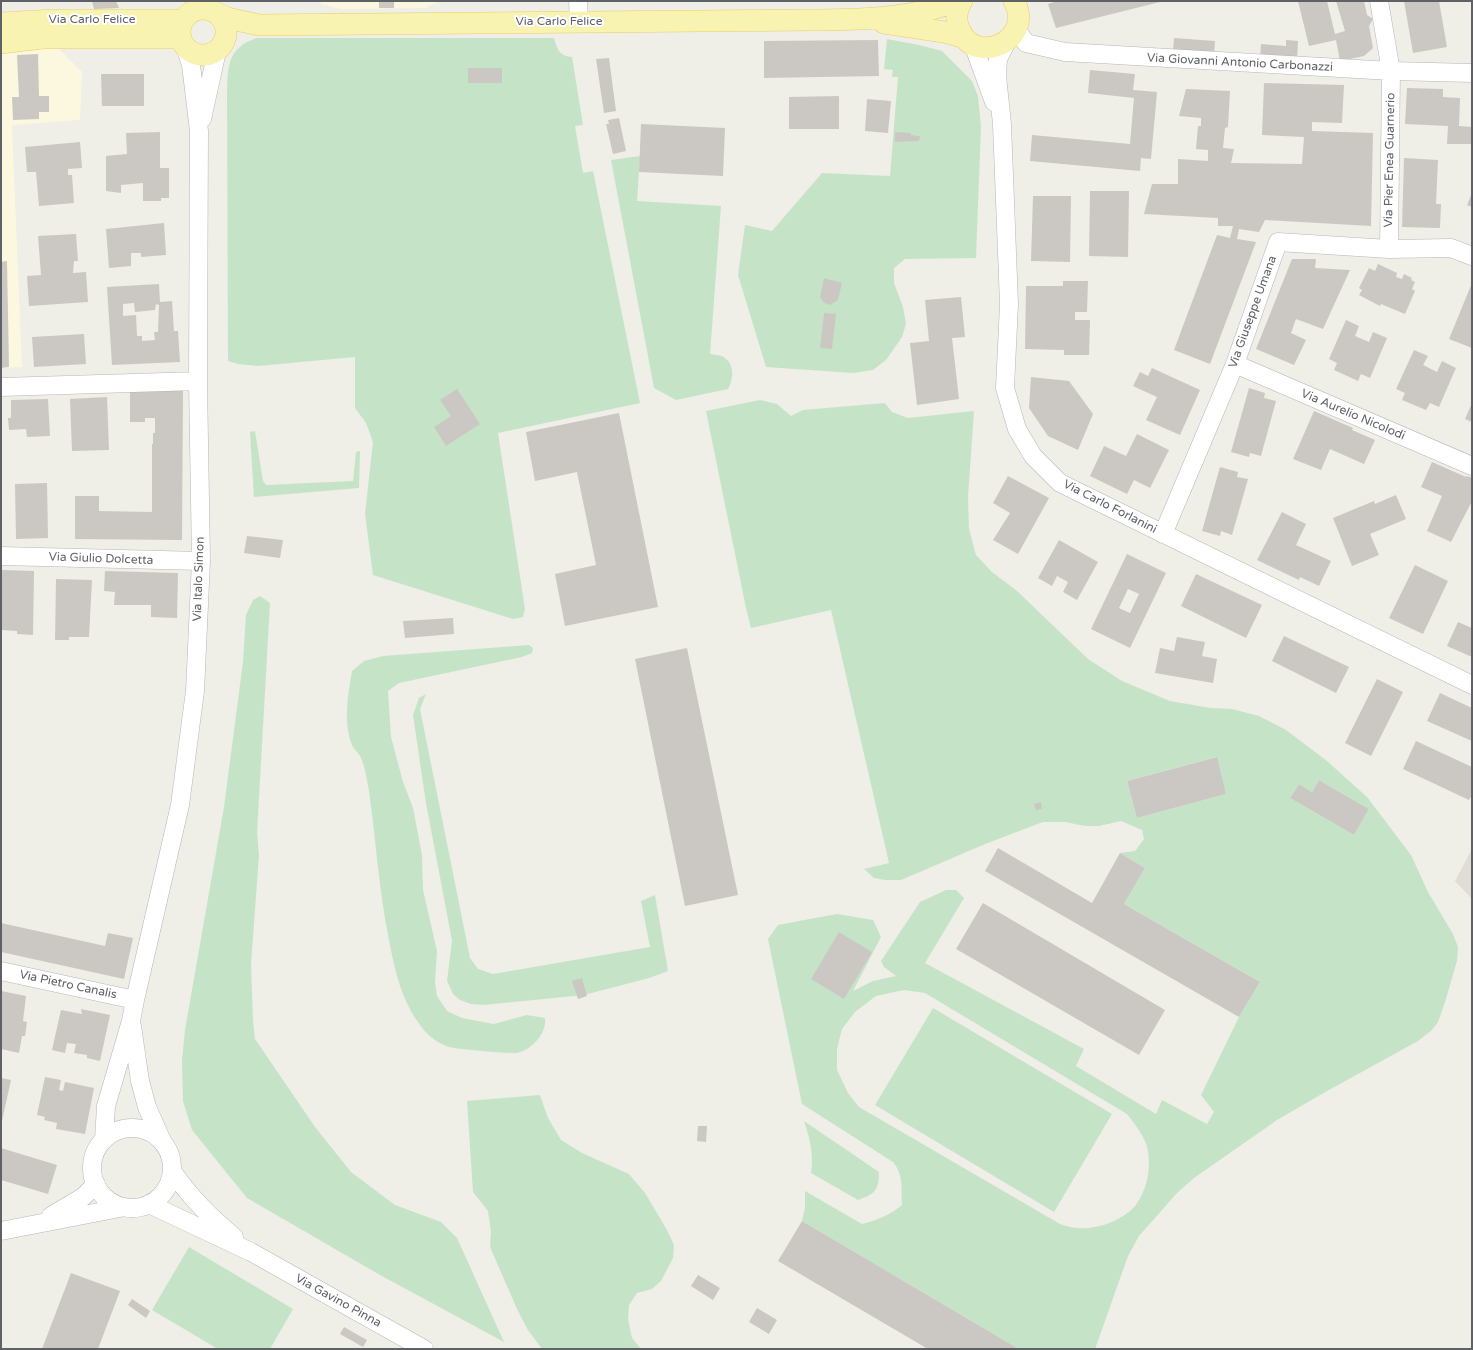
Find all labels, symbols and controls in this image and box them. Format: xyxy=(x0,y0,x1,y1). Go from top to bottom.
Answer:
street label: Via Carlo Felice xyxy=(49,13,135,27)
street label: Via Carlo Felice xyxy=(516,15,602,29)
street label: Via Giovanni Antonio Carbonazzi xyxy=(1147,51,1333,75)
street label: Via Pier Enea Guarnerio xyxy=(1382,92,1398,228)
street label: Via Giuseppe Umana xyxy=(1226,254,1280,370)
street label: Via Aurelio Nicolodi xyxy=(1299,387,1407,443)
street label: Via Carlo Forlanini xyxy=(1061,477,1159,537)
street label: Via Italo Simon xyxy=(190,536,208,622)
street label: Via Giulio Dolcetta xyxy=(48,550,154,568)
street label: Via Pietro Canalis xyxy=(18,968,118,1002)
street label: Via Gavino Pinna xyxy=(292,1271,384,1331)

